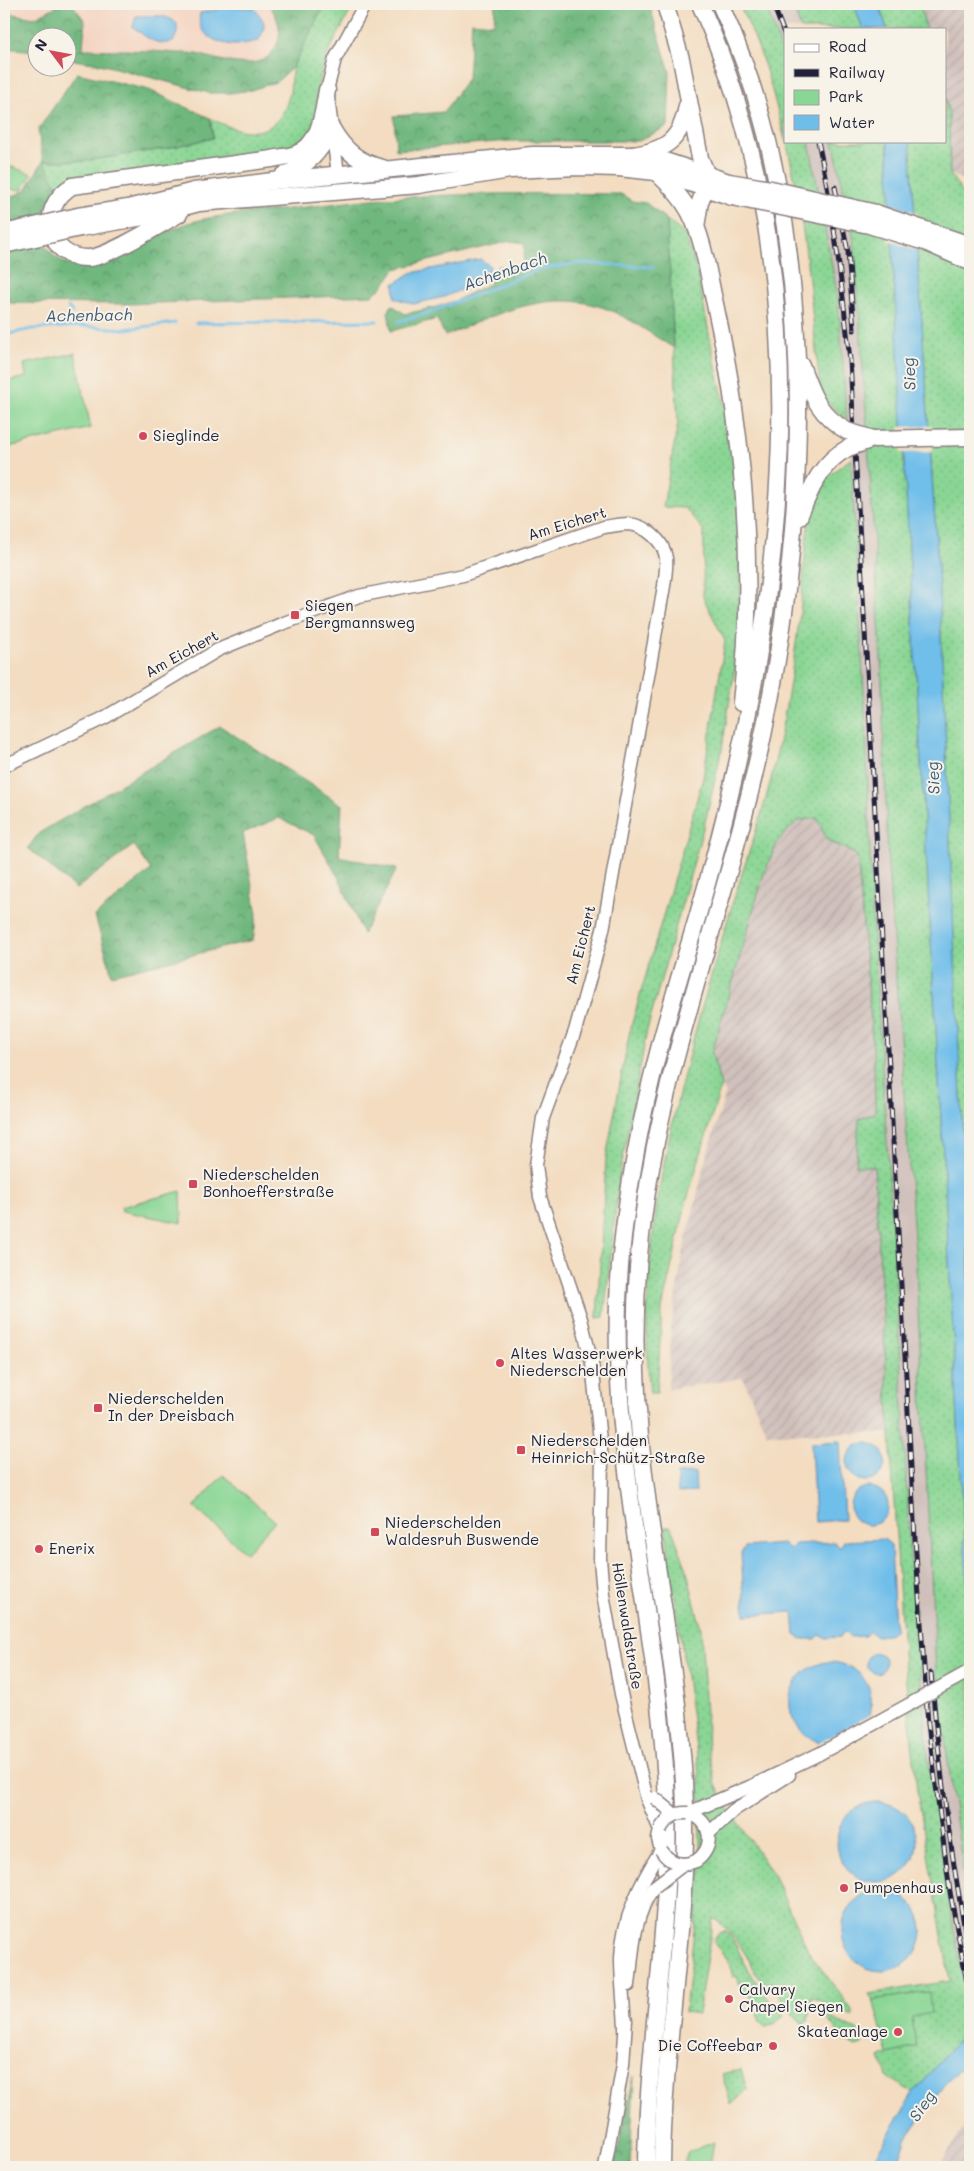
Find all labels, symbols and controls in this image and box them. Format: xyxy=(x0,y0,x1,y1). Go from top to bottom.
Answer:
north arrow xyxy=(28,28,78,78)
legend xyxy=(784,28,946,142)
text: N xyxy=(30,35,51,54)
text: Road xyxy=(829,36,866,56)
text: Railway xyxy=(829,62,885,82)
text: Park xyxy=(829,86,863,106)
text: Water xyxy=(829,112,875,132)
water label: Achenbach xyxy=(460,246,549,295)
water label: Achenbach xyxy=(45,303,133,326)
water label: Sieg xyxy=(897,357,920,391)
place label: Sieglinde xyxy=(153,425,219,445)
marker: Sieglinde xyxy=(137,430,149,442)
street label: Am Eichert xyxy=(525,502,608,544)
place label: Siegen Bergmannsweg xyxy=(305,595,415,632)
marker: Siegen Bergmannsweg xyxy=(289,609,301,621)
street label: Am Eichert xyxy=(141,625,222,682)
water label: Sieg xyxy=(921,761,944,795)
street label: Am Eichert xyxy=(561,903,600,986)
place label: Niederschelden Bonhoefferstraße xyxy=(203,1164,334,1201)
marker: Niederschelden Bonhoefferstraße xyxy=(187,1178,199,1190)
place label: Altes Wasserwerk Niederschelden xyxy=(510,1343,642,1380)
marker: Altes Wasserwerk Niederschelden xyxy=(494,1357,506,1369)
place label: Niederschelden In der Dreisbach xyxy=(108,1388,234,1425)
marker: Niederschelden In der Dreisbach xyxy=(92,1402,104,1414)
place label: Niederschelden Heinrich-Schütz-Straße xyxy=(531,1430,706,1467)
marker: Niederschelden Heinrich-Schütz-Straße xyxy=(515,1444,527,1456)
place label: Niederschelden Waldesruh Buswende xyxy=(385,1512,539,1549)
marker: Niederschelden Waldesruh Buswende xyxy=(369,1526,381,1538)
place label: Enerix xyxy=(49,1538,95,1558)
marker: Enerix xyxy=(33,1543,45,1555)
street label: Höllenwaldstraße xyxy=(608,1561,648,1691)
place label: Pumpenhaus xyxy=(854,1877,943,1897)
marker: Pumpenhaus xyxy=(838,1882,850,1894)
place label: Calvary Chapel Siegen xyxy=(739,1979,843,2016)
marker: Calvary Chapel Siegen xyxy=(723,1993,735,2005)
place label: Skateanlage xyxy=(798,2021,888,2041)
marker: Skateanlage xyxy=(892,2026,904,2038)
place label: Die Coffeebar xyxy=(658,2035,763,2055)
marker: Die Coffeebar xyxy=(767,2040,779,2052)
water label: Sieg xyxy=(903,2086,940,2125)

